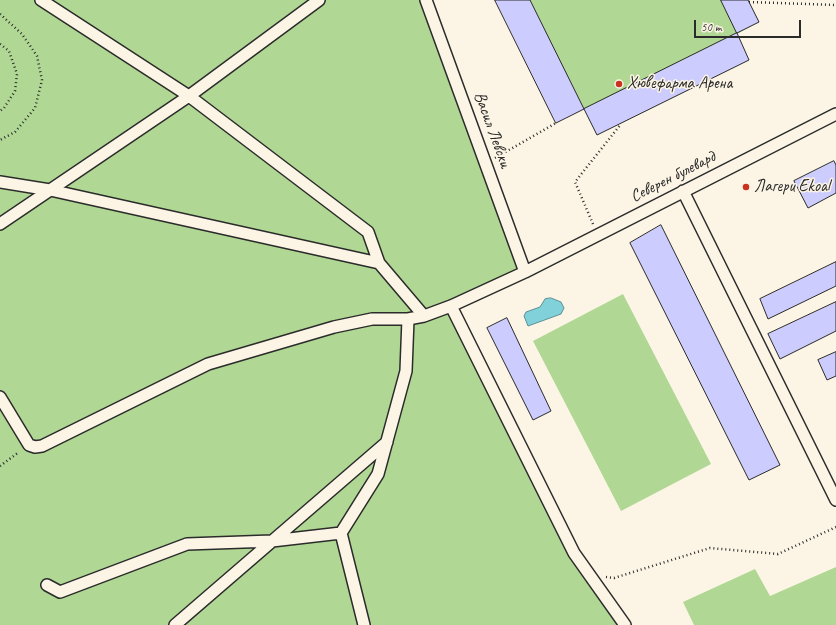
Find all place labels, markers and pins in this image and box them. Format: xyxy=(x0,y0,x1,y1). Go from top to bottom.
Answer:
place label: Хювефарма Арена xyxy=(627,74,732,94)
marker: Хювефарма Арена xyxy=(614,79,624,89)
place label: Лагери Ekoal xyxy=(754,177,830,197)
marker: Лагери Ekoal xyxy=(741,182,751,192)

